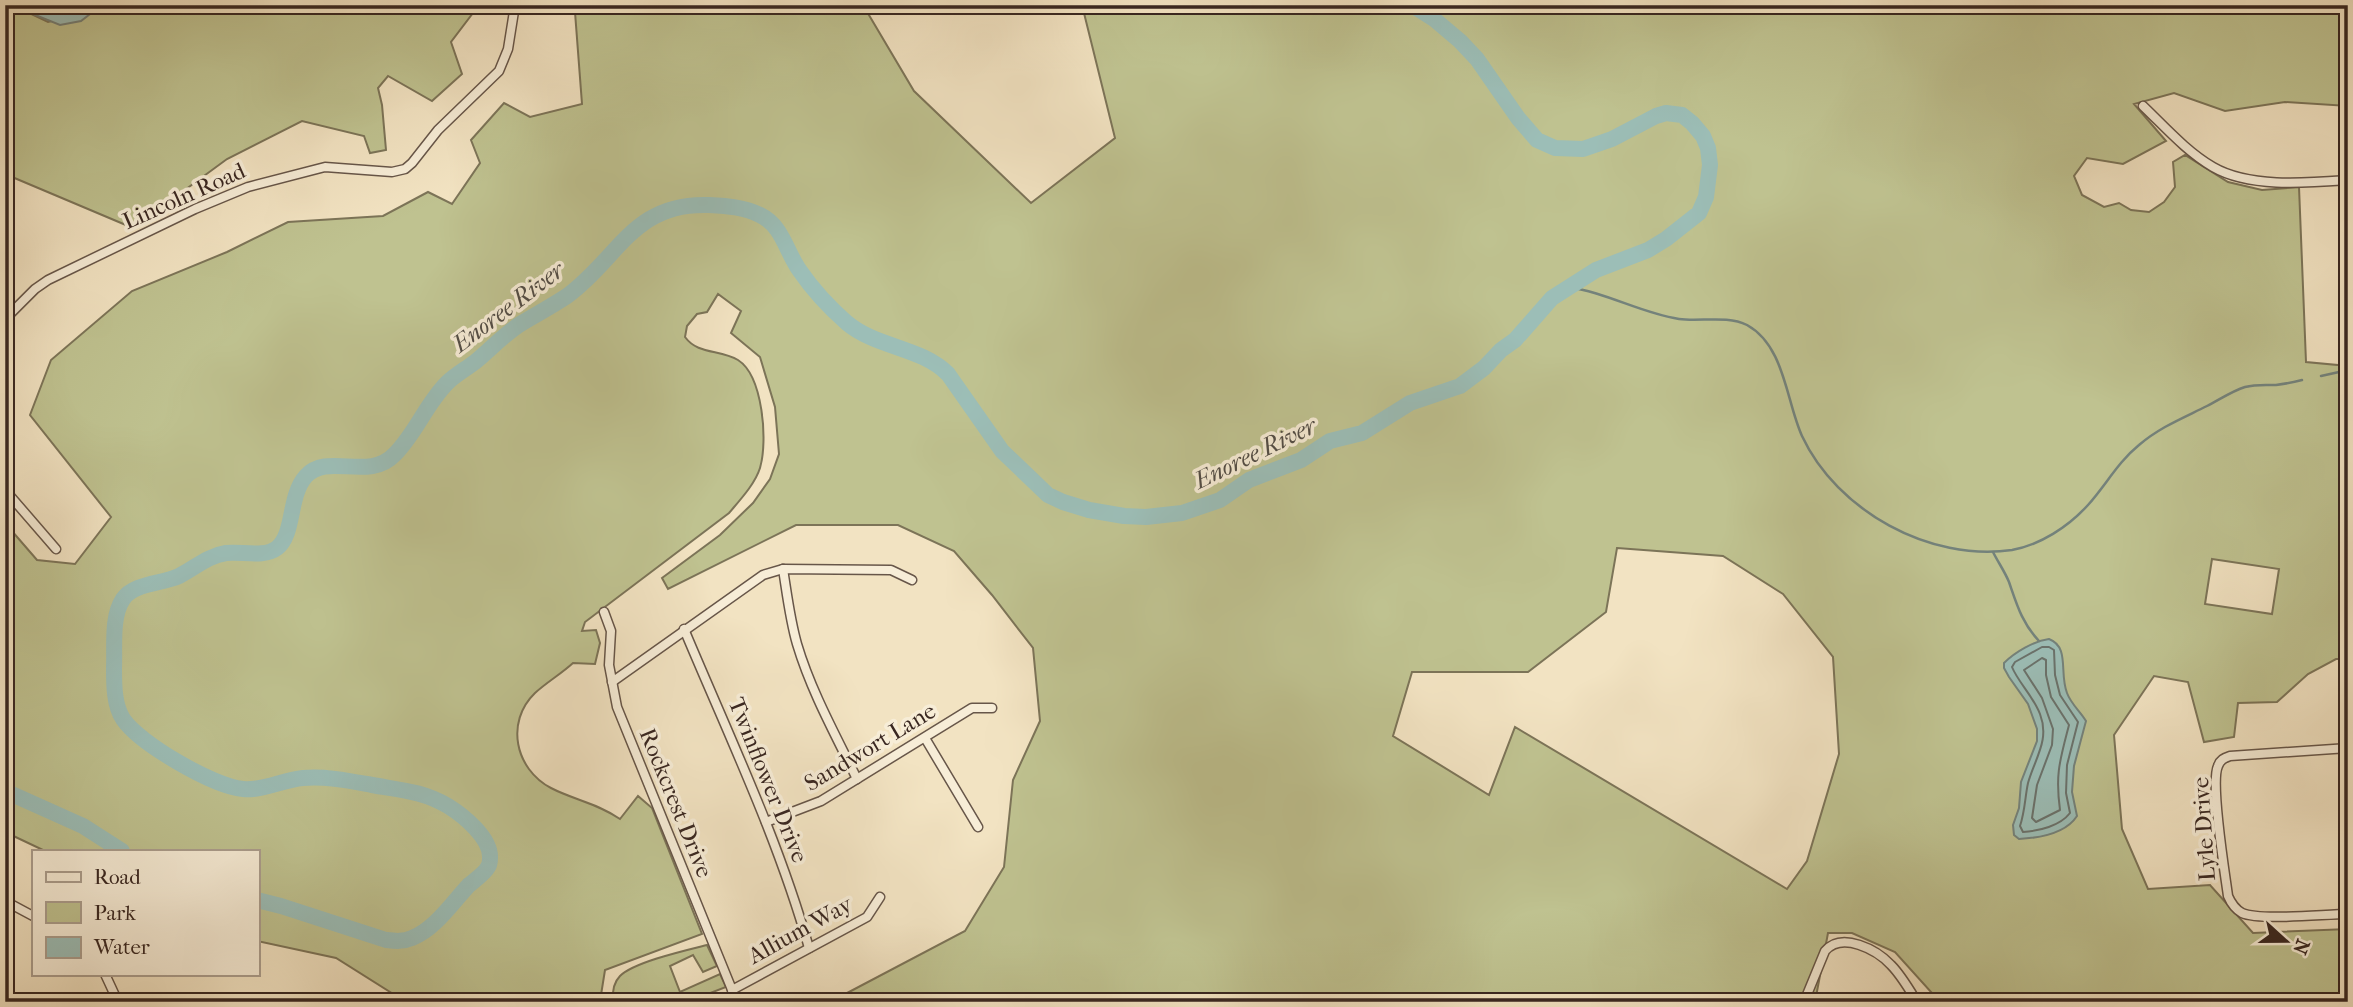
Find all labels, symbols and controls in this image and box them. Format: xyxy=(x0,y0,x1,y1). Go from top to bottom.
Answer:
street label: Lincoln Road xyxy=(119,157,250,235)
water label: Enoree River xyxy=(445,255,571,359)
water label: Enoree River xyxy=(1188,410,1323,495)
street label: Twinflower Drive xyxy=(723,694,813,866)
street label: Sandwort Lane xyxy=(799,697,941,797)
street label: Rockcrest Drive xyxy=(634,724,718,882)
street label: Lyle Drive xyxy=(2187,776,2221,882)
legend xyxy=(32,850,259,976)
text: Road xyxy=(94,865,141,889)
street label: Allium Way xyxy=(742,890,857,970)
text: Park xyxy=(94,901,136,925)
north arrow xyxy=(2252,906,2322,976)
text: Water xyxy=(93,935,150,959)
text: N xyxy=(2288,936,2314,958)

